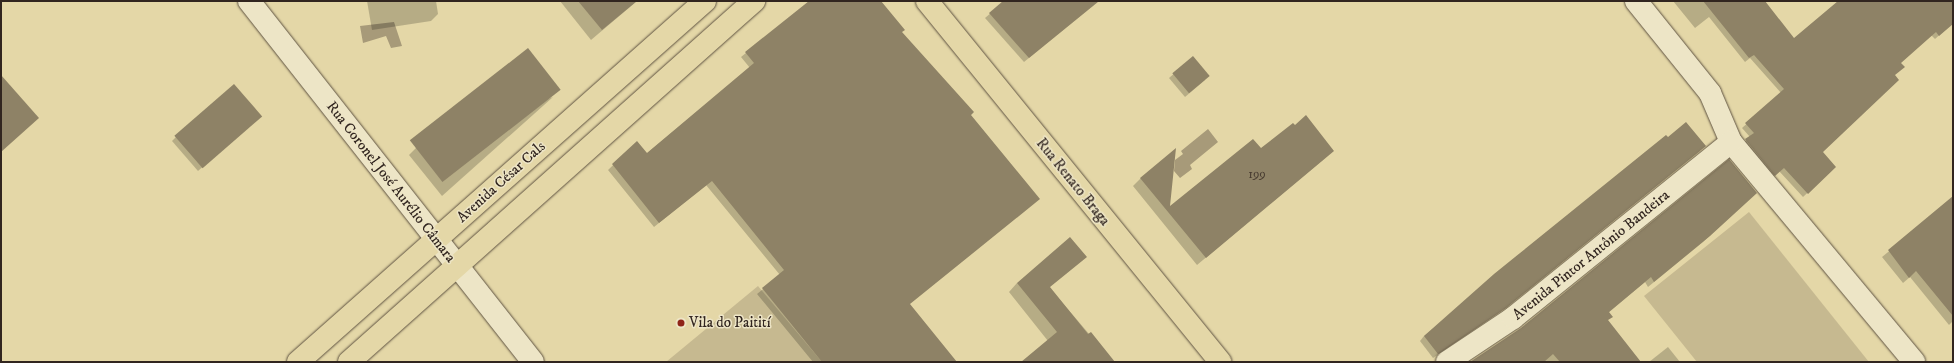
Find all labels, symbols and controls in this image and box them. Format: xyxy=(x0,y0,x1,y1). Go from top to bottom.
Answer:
street label: Rua Coronel José Aurélio Câmara xyxy=(323,98,459,266)
street label: Rua Renato Braga xyxy=(1032,135,1114,229)
street label: Avenida César Cals xyxy=(453,137,549,227)
house number: 199 xyxy=(1248,166,1266,182)
street label: Avenida Pintor Antônio Bandeira xyxy=(1509,186,1673,324)
place label: Vila do Paitití xyxy=(689,314,771,332)
marker: Vila do Paitití xyxy=(676,318,686,328)

